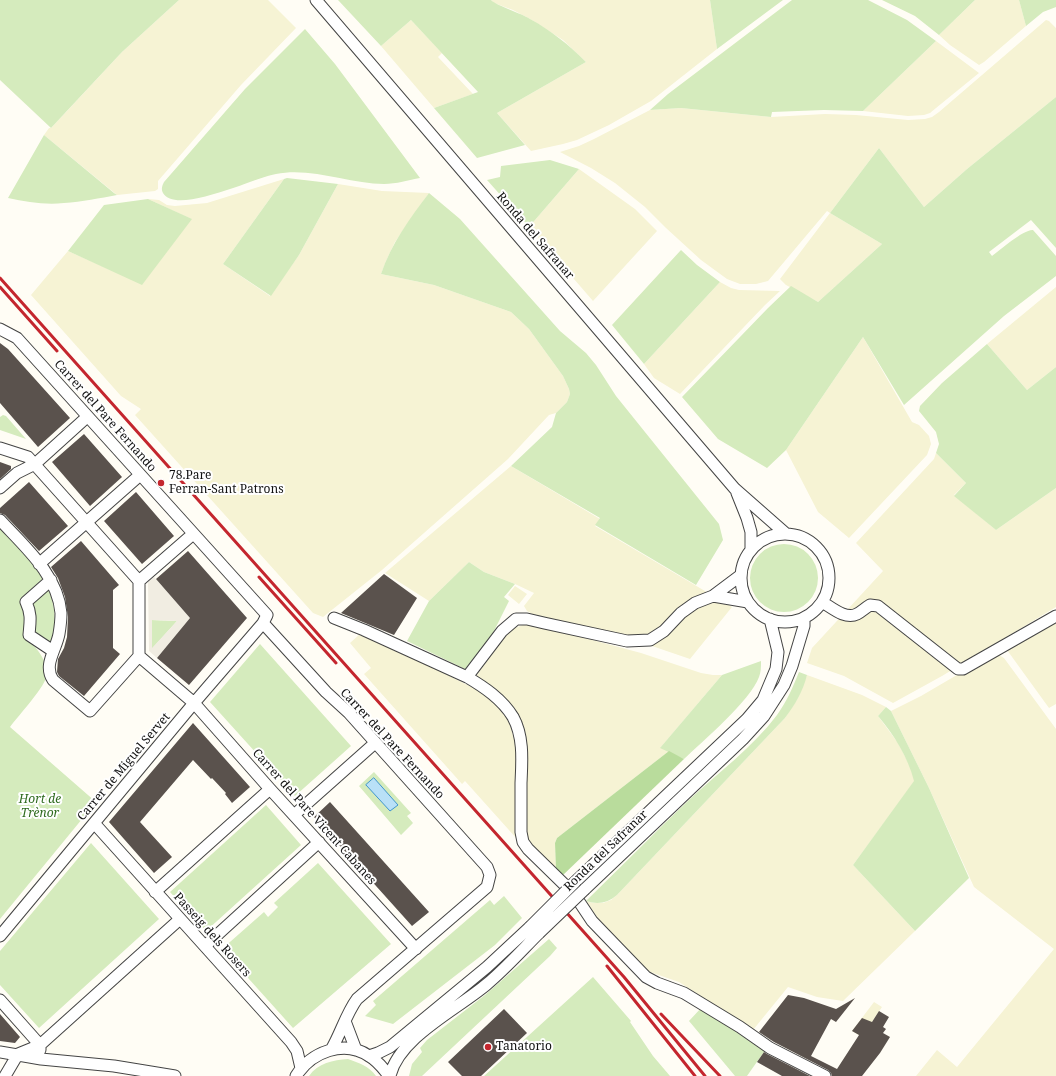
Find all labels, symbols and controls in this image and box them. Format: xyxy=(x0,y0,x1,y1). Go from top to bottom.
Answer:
street label: Ronda del Safranar xyxy=(493,190,577,282)
street label: Carrer del Pare Fernando xyxy=(51,357,159,475)
place label: 78.Pare Ferran-Sant Patrons xyxy=(169,469,284,497)
marker: 78.Pare Ferran-Sant Patrons xyxy=(156,478,166,488)
street label: Carrer del Pare Fernando xyxy=(337,686,447,802)
street label: Carrer de Miguel Servet xyxy=(75,710,173,824)
street label: Carrer del Pare Vicent Cabanes xyxy=(249,746,379,888)
park label: Hort de Trènor xyxy=(19,793,61,821)
street label: Ronda del Safranar xyxy=(561,807,651,895)
street label: Passeig dels Rosers xyxy=(170,890,254,980)
place label: Tanatorio xyxy=(496,1040,552,1054)
marker: Tanatorio xyxy=(483,1042,493,1052)

